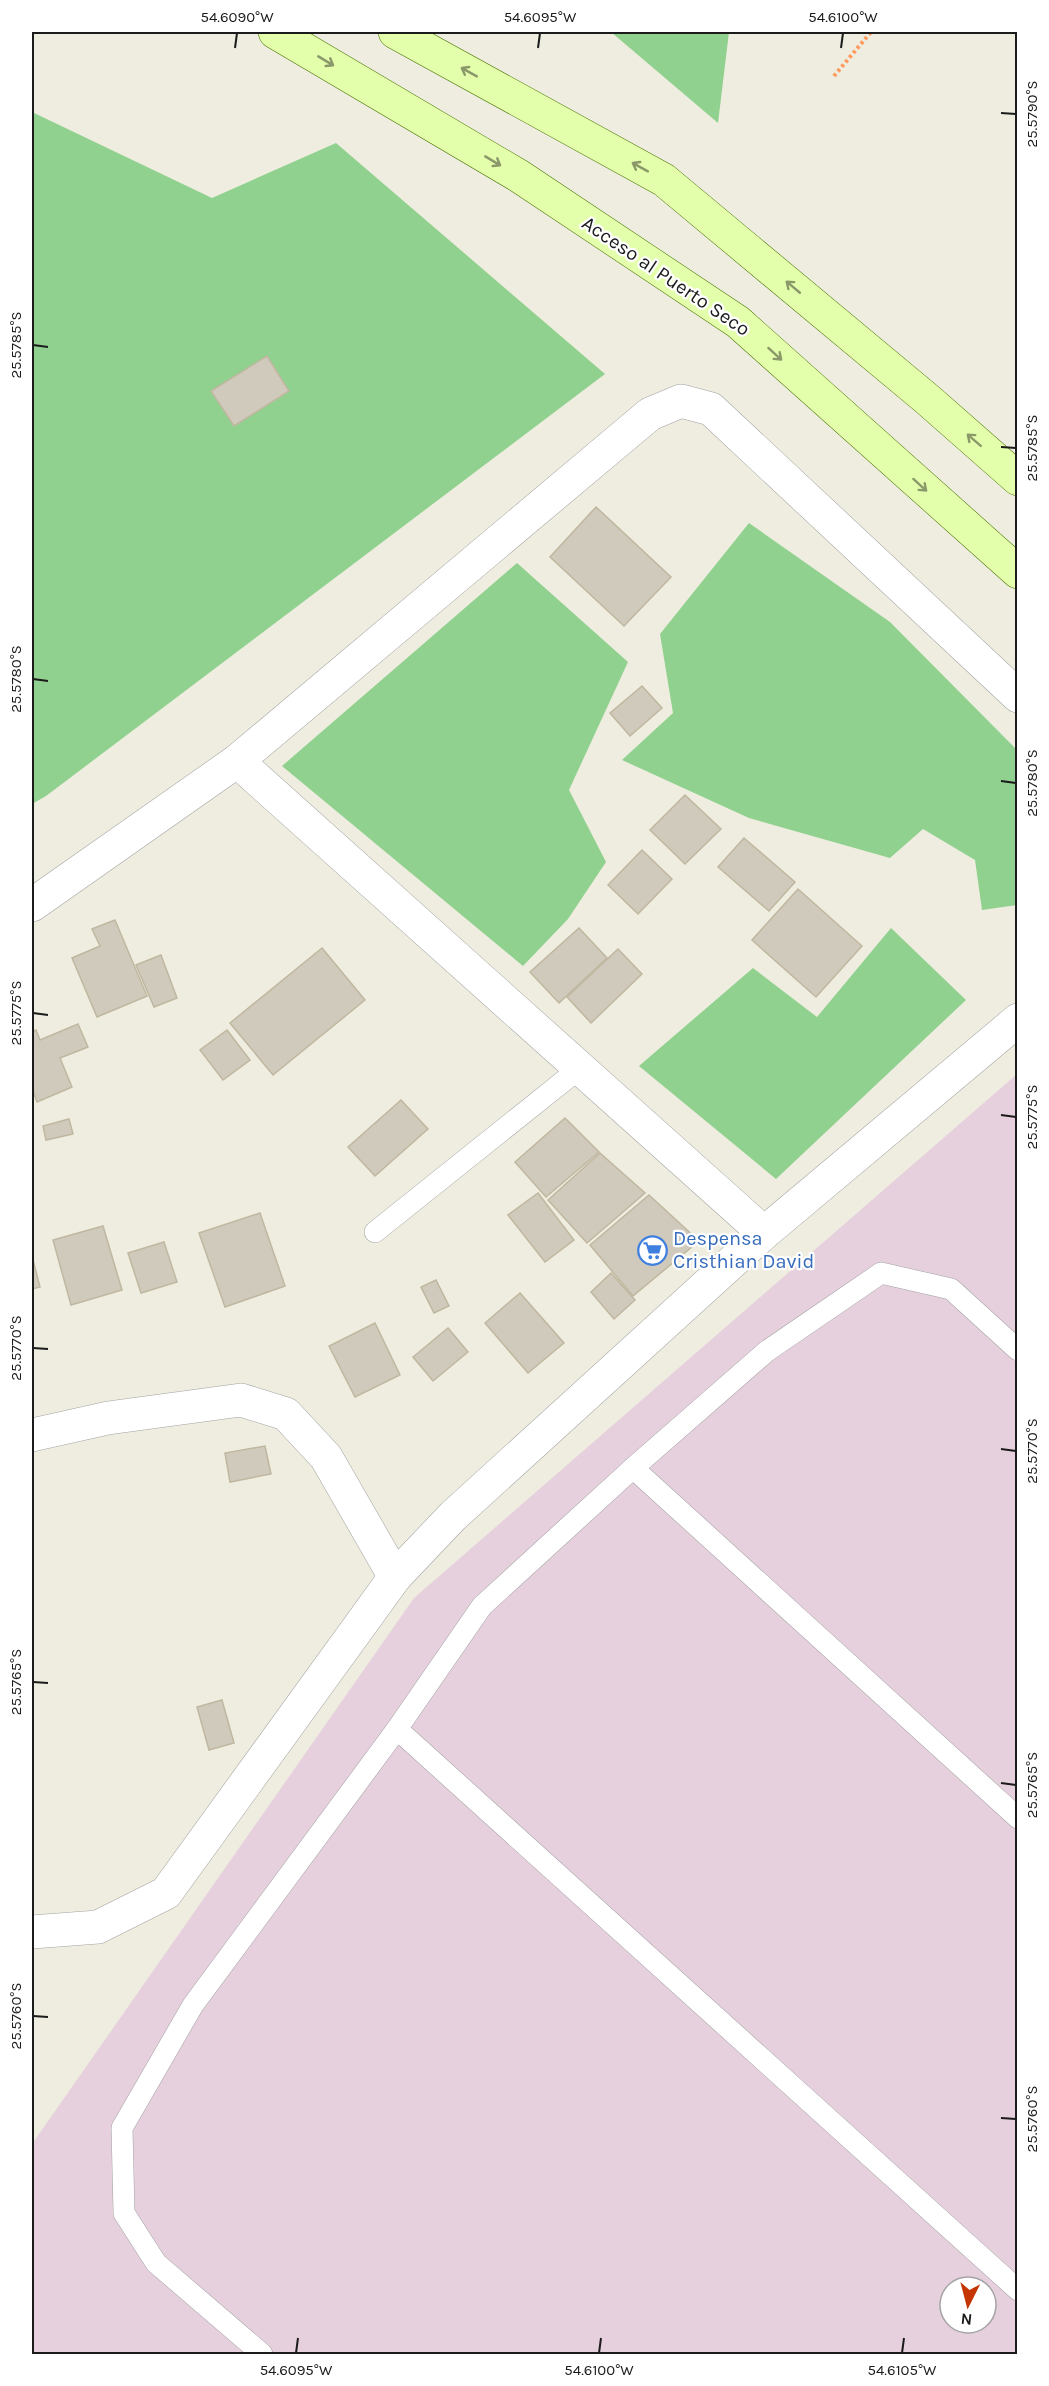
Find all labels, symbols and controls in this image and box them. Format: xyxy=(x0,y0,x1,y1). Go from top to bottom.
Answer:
text: 54.6090°W xyxy=(200,8,274,26)
text: 54.6095°W xyxy=(504,8,577,26)
text: 54.6100°W xyxy=(808,8,878,26)
one-way arrow xyxy=(317,55,334,67)
one-way arrow xyxy=(461,66,478,78)
text: 25.5790°S xyxy=(1023,80,1041,148)
one-way arrow xyxy=(484,155,501,167)
one-way arrow xyxy=(632,161,649,173)
street label: Acceso al Puerto Seco xyxy=(578,211,754,341)
one-way arrow xyxy=(785,281,801,294)
text: 25.5785°S xyxy=(7,311,25,379)
one-way arrow xyxy=(767,347,782,361)
text: 25.5785°S xyxy=(1023,414,1041,482)
one-way arrow xyxy=(967,433,982,447)
one-way arrow xyxy=(912,478,927,492)
text: 25.5780°S xyxy=(7,645,25,713)
text: 25.5780°S xyxy=(1023,749,1041,817)
text: 25.5775°S xyxy=(7,980,25,1046)
text: 25.5775°S xyxy=(1023,1084,1041,1150)
place label: Despensa Cristhian David xyxy=(673,1227,814,1273)
supermarket icon: Despensa Cristhian David xyxy=(636,1234,668,1266)
text: 25.5770°S xyxy=(7,1315,25,1381)
text: 25.5770°S xyxy=(1023,1418,1041,1484)
text: 25.5765°S xyxy=(7,1649,25,1715)
text: 25.5765°S xyxy=(1023,1752,1041,1818)
text: 25.5760°S xyxy=(7,1982,25,2050)
text: 25.5760°S xyxy=(1023,2085,1041,2153)
north arrow xyxy=(938,2275,998,2335)
text: N xyxy=(960,2309,973,2329)
text: 54.6095°W xyxy=(260,2361,333,2379)
text: 54.6100°W xyxy=(564,2361,634,2379)
text: 54.6105°W xyxy=(868,2361,937,2379)

